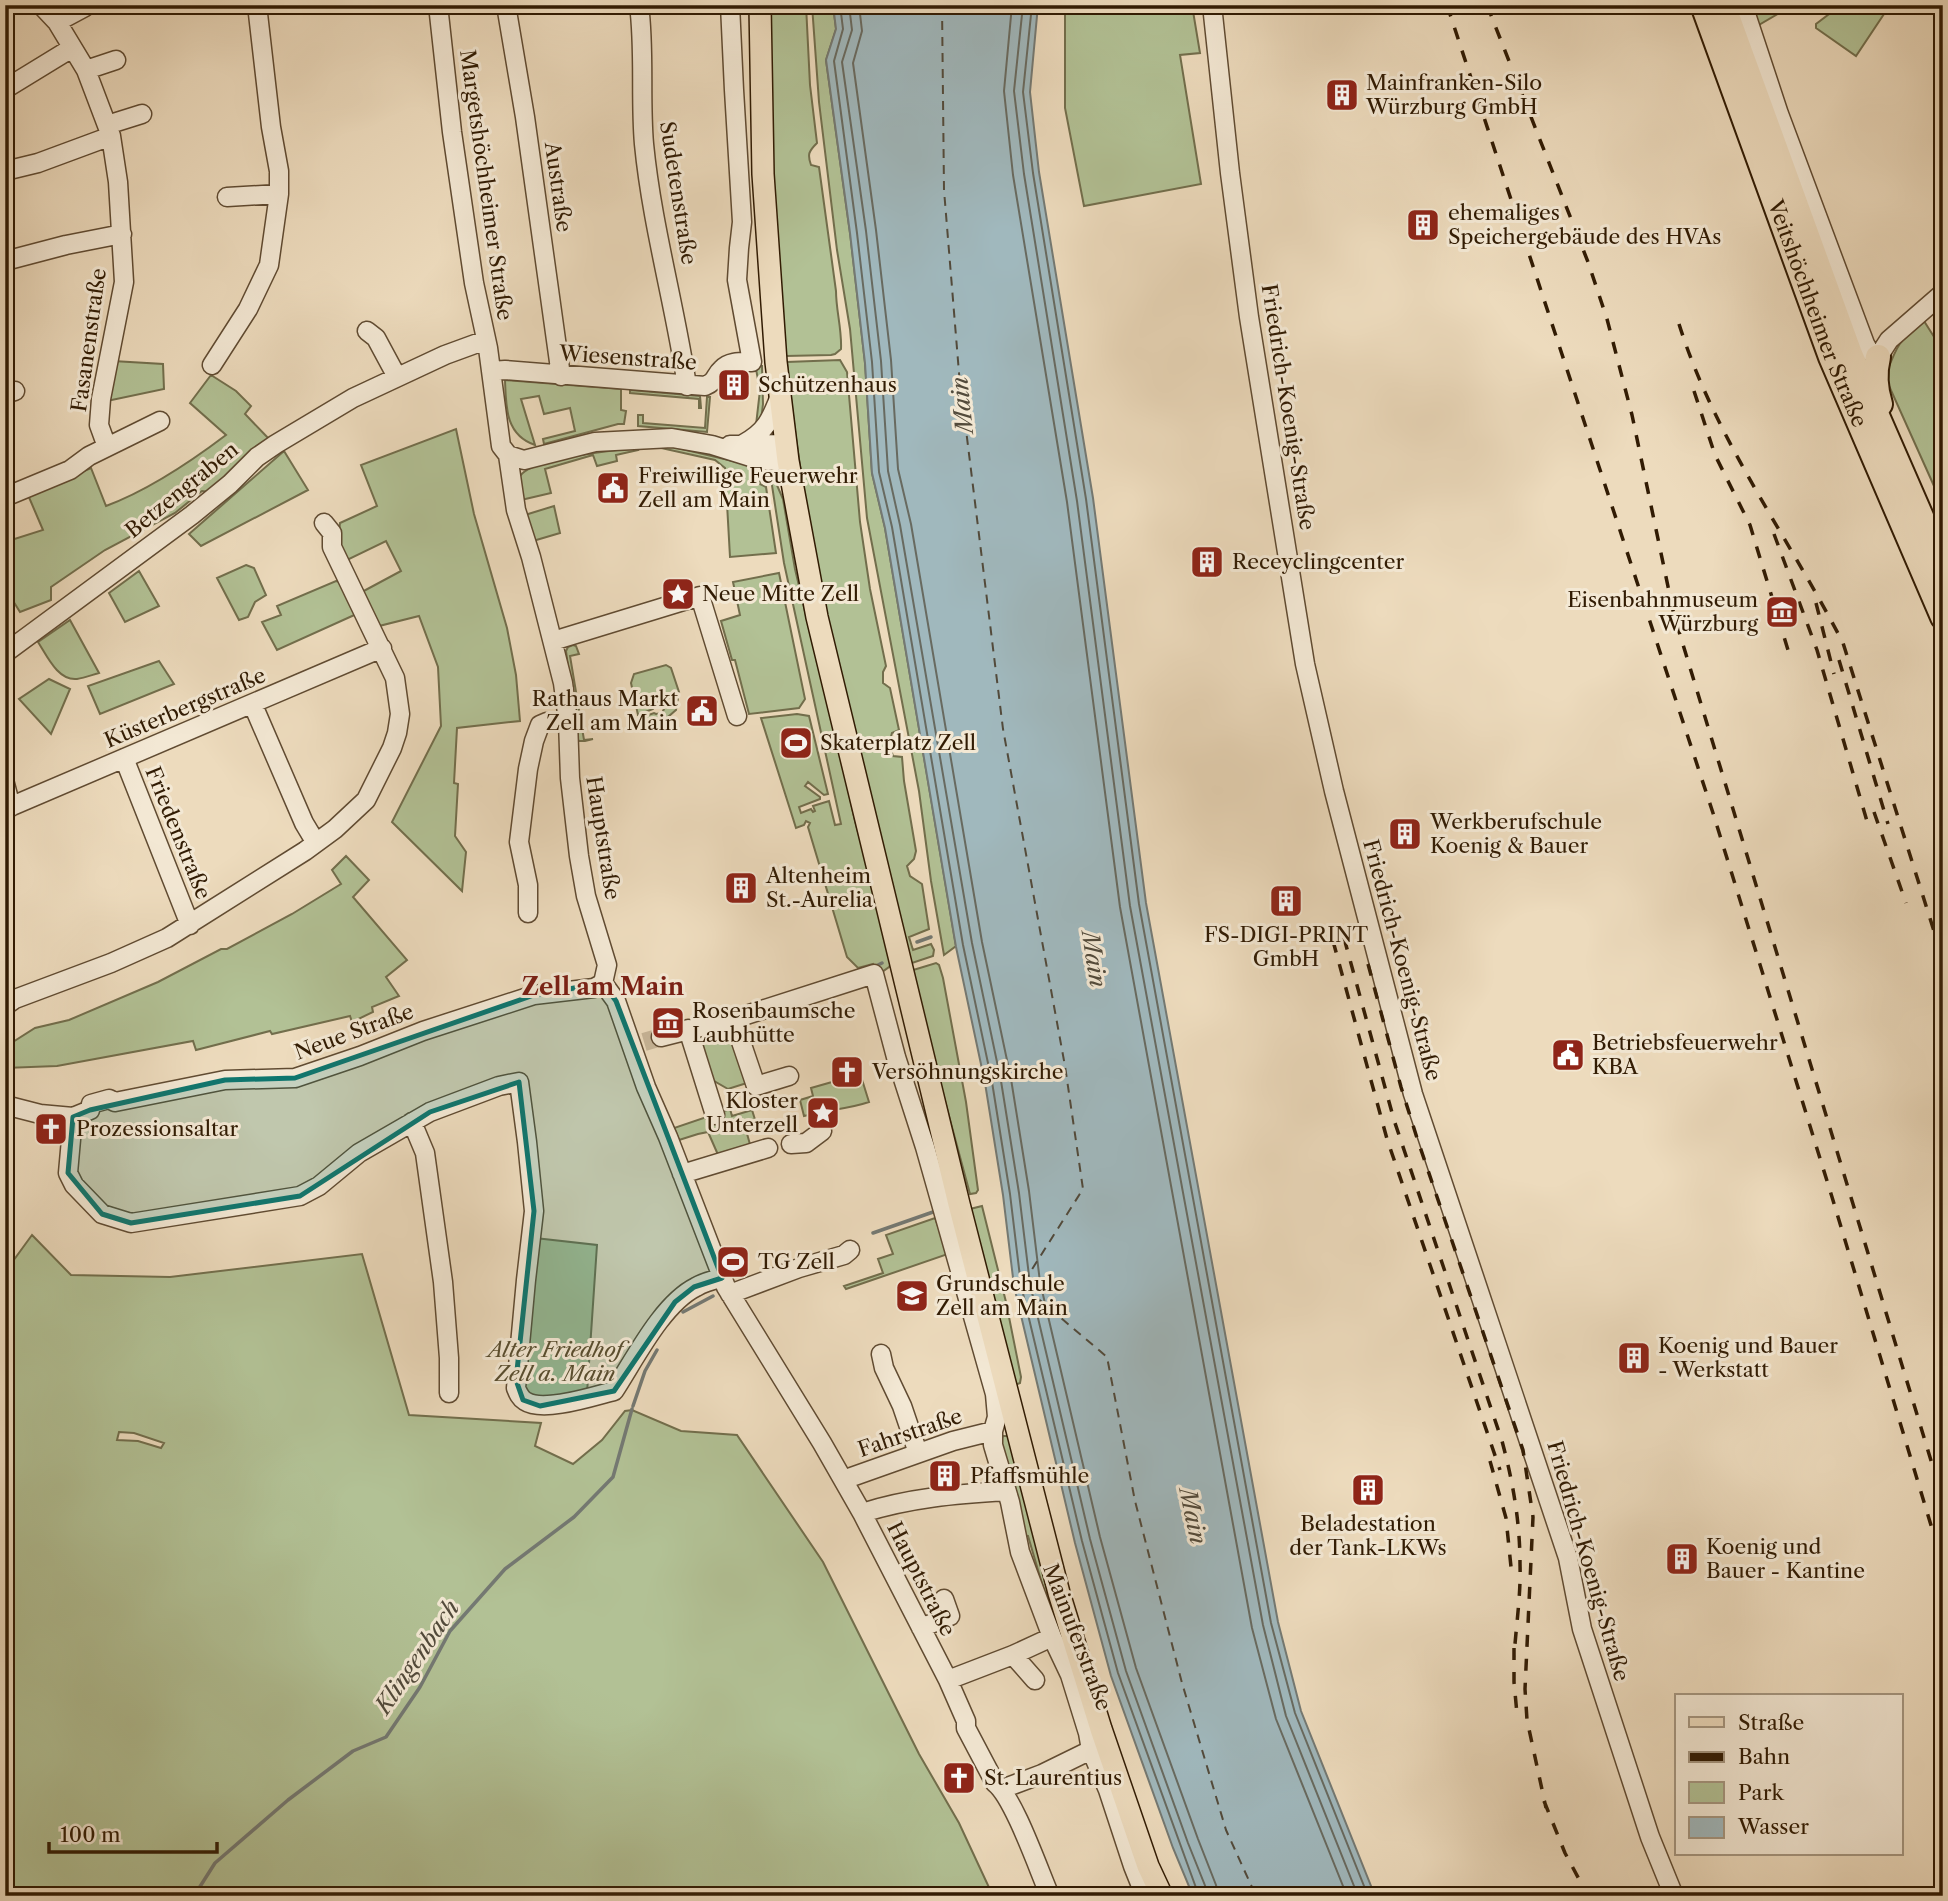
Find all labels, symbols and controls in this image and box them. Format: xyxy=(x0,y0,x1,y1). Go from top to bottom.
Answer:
street label: Margetshöchheimer Straße xyxy=(455,48,518,322)
place label: Mainfranken-Silo Würzburg GmbH xyxy=(1365,70,1542,119)
building icon: Mainfranken-Silo Würzburg GmbH xyxy=(1323,76,1361,114)
street label: Sudetenstraße xyxy=(655,119,702,266)
street label: Austraße xyxy=(540,139,577,234)
street label: Veitshöchheimer Straße xyxy=(1763,195,1873,431)
place label: ehemaliges Speichergebäude des HVAs xyxy=(1448,200,1721,249)
building icon: ehemaliges Speichergebäude des HVAs xyxy=(1404,206,1442,244)
street label: Fasanenstraße xyxy=(66,266,111,413)
street label: Friedrich-Koenig-Straße xyxy=(1257,282,1320,532)
street label: Wiesenstraße xyxy=(557,340,698,375)
building icon: Schützenhaus xyxy=(715,366,753,404)
place label: Schützenhaus xyxy=(758,372,897,397)
water label: Main xyxy=(945,375,979,438)
street label: Betzengraben xyxy=(120,436,243,543)
place label: Freiwillige Feuerwehr Zell am Main xyxy=(638,463,858,512)
public building icon: Freiwillige Feuerwehr Zell am Main xyxy=(594,469,632,507)
building icon: Receyclingcenter xyxy=(1188,543,1226,581)
place label: Receyclingcenter xyxy=(1232,549,1404,574)
place icon: Neue Mitte Zell xyxy=(659,575,697,613)
place label: Neue Mitte Zell xyxy=(702,581,859,606)
place label: Eisenbahnmuseum Würzburg xyxy=(1567,587,1759,636)
museum icon: Eisenbahnmuseum Würzburg xyxy=(1763,593,1801,631)
street label: Küsterbergstraße xyxy=(100,662,269,753)
place label: Rathaus Markt Zell am Main xyxy=(532,686,679,735)
public building icon: Rathaus Markt Zell am Main xyxy=(683,692,721,730)
sports icon: Skaterplatz Zell xyxy=(777,724,815,762)
place label: Skaterplatz Zell xyxy=(820,730,976,755)
street label: Friedenstraße xyxy=(140,763,216,903)
street label: Hauptstraße xyxy=(581,774,626,902)
place label: Werkberufschule Koenig & Bauer xyxy=(1429,809,1602,858)
building icon: Werkberufschule Koenig & Bauer xyxy=(1386,815,1424,853)
street label: Friedrich-Koenig-Straße xyxy=(1358,836,1447,1083)
place label: Altenheim St.-Aurelia xyxy=(765,863,874,912)
building icon: Altenheim St.-Aurelia xyxy=(722,869,760,907)
building icon: FS-DIGI-PRINT GmbH xyxy=(1267,882,1305,920)
place label: FS-DIGI-PRINT GmbH xyxy=(1204,922,1368,971)
water label: Main xyxy=(1075,926,1112,989)
district label: Zell am Main xyxy=(522,972,685,1001)
street label: Neue Straße xyxy=(291,998,417,1065)
place label: Rosenbaumsche Laubhütte xyxy=(692,998,855,1047)
museum icon: Rosenbaumsche Laubhütte xyxy=(649,1004,687,1042)
place label: Betriebsfeuerwehr KBA xyxy=(1592,1030,1778,1079)
public building icon: Betriebsfeuerwehr KBA xyxy=(1549,1036,1587,1074)
church icon: Versöhnungskirche xyxy=(828,1053,866,1091)
place label: Versöhnungskirche xyxy=(871,1059,1064,1084)
place label: Kloster Unterzell xyxy=(706,1088,798,1137)
place icon: Kloster Unterzell xyxy=(804,1094,842,1132)
church icon: Prozessionsaltar xyxy=(32,1110,70,1148)
place label: Prozessionsaltar xyxy=(76,1116,239,1141)
sports icon: TG Zell xyxy=(714,1243,752,1281)
place label: TG Zell xyxy=(758,1249,835,1274)
place label: Grundschule Zell am Main xyxy=(936,1271,1068,1320)
school or university icon: Grundschule Zell am Main xyxy=(893,1277,931,1315)
place label: Koenig und Bauer - Werkstatt xyxy=(1658,1333,1838,1382)
park label: Alter Friedhof Zell a. Main xyxy=(485,1337,630,1386)
building icon: Koenig und Bauer - Werkstatt xyxy=(1615,1339,1653,1377)
street label: Fahrstraße xyxy=(854,1403,965,1462)
street label: Friedrich-Koenig-Straße xyxy=(1542,1438,1635,1684)
building icon: Pfaffsmühle xyxy=(926,1457,964,1495)
place label: Pfaffsmühle xyxy=(970,1463,1089,1488)
building icon: Beladestation der Tank-LKWs xyxy=(1349,1471,1387,1509)
water label: Main xyxy=(1173,1482,1213,1547)
place label: Beladestation der Tank-LKWs xyxy=(1289,1511,1447,1560)
street label: Hauptstraße xyxy=(882,1517,961,1640)
place label: Koenig und Bauer - Kantine xyxy=(1706,1534,1865,1583)
building icon: Koenig und Bauer - Kantine xyxy=(1663,1540,1701,1578)
street label: Mainuferstraße xyxy=(1038,1560,1117,1714)
water label: Klingenbach xyxy=(368,1595,465,1721)
legend xyxy=(1675,1694,1902,1856)
text: Straße xyxy=(1738,1710,1804,1735)
text: Bahn xyxy=(1738,1744,1790,1769)
church icon: St. Laurentius xyxy=(940,1759,978,1797)
place label: St. Laurentius xyxy=(984,1765,1122,1790)
text: Park xyxy=(1738,1780,1784,1805)
scale bar xyxy=(49,1810,217,1854)
text: Wasser xyxy=(1737,1814,1809,1839)
text: 100 m xyxy=(60,1822,121,1847)

